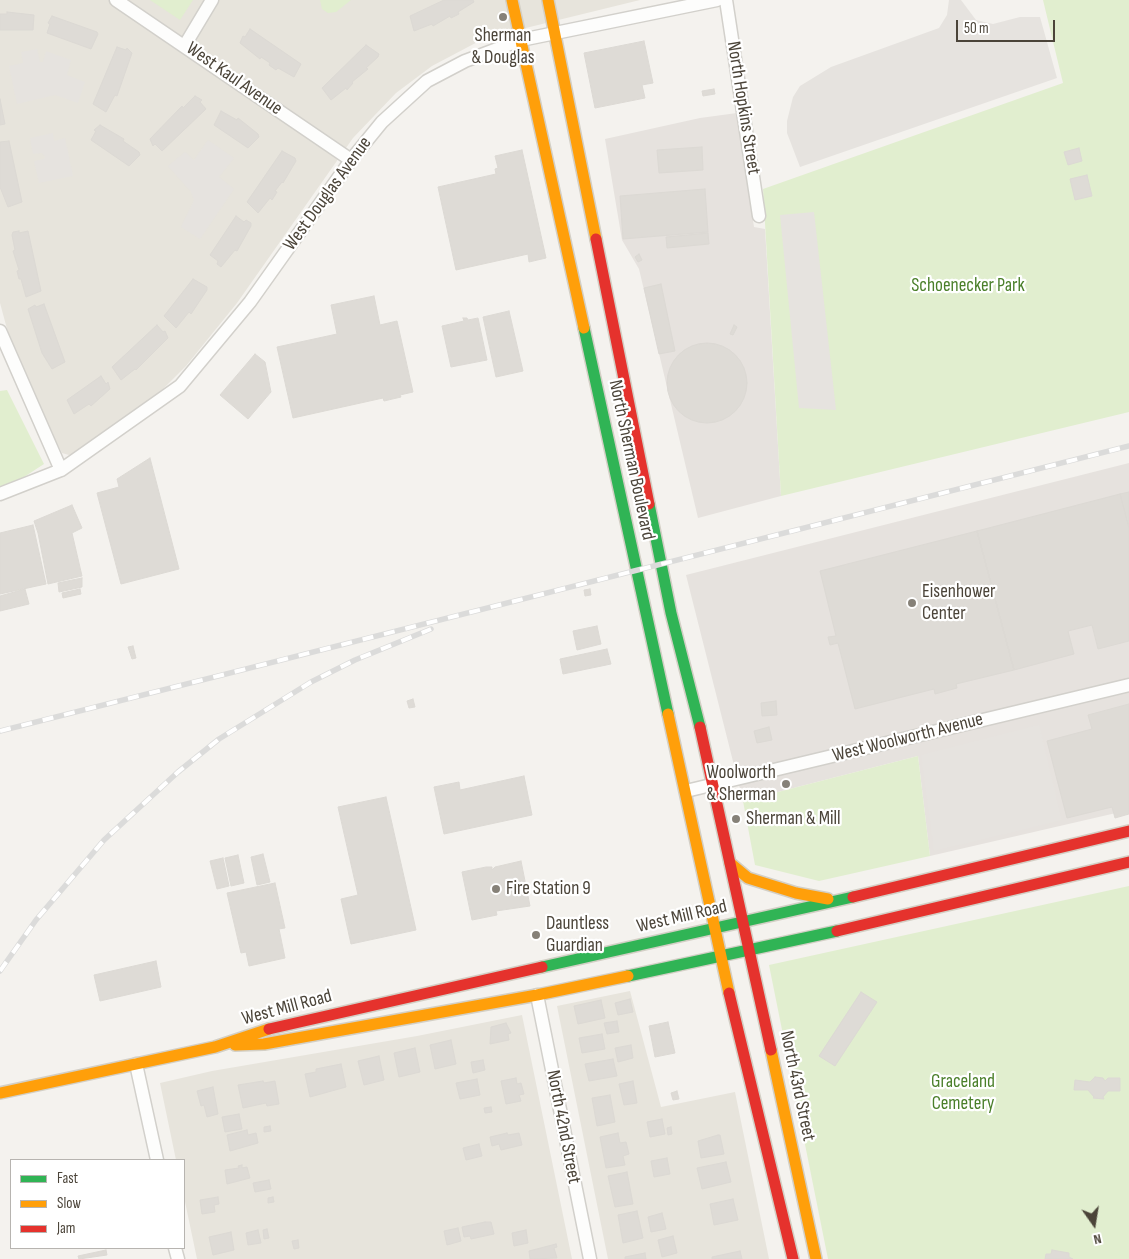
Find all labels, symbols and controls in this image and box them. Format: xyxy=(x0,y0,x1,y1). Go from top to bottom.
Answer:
scale bar xyxy=(959,10,1058,42)
marker: Sherman & Douglas xyxy=(497,11,509,23)
text: 50 m xyxy=(964,19,989,38)
place label: Sherman & Douglas xyxy=(471,25,535,69)
street label: West Kaul Avenue xyxy=(182,38,286,120)
street label: North Hopkins Street xyxy=(721,40,765,176)
street label: West Douglas Avenue xyxy=(279,133,377,255)
park label: Schoenecker Park xyxy=(911,275,1025,297)
street label: North Sherman Boulevard xyxy=(603,378,659,542)
place label: Eisenhower Center xyxy=(922,581,996,625)
marker: Eisenhower Center xyxy=(906,597,918,609)
street label: West Woolworth Avenue xyxy=(830,708,986,768)
place label: Woolworth & Sherman xyxy=(706,762,776,806)
marker: Woolworth & Sherman xyxy=(780,778,792,790)
place label: Sherman & Mill xyxy=(746,808,841,830)
marker: Sherman & Mill xyxy=(730,813,742,825)
place label: Fire Station 9 xyxy=(506,878,591,900)
marker: Fire Station 9 xyxy=(490,883,502,895)
street label: West Mill Road xyxy=(635,896,729,938)
place label: Dauntless Guardian xyxy=(546,913,609,957)
marker: Dauntless Guardian xyxy=(530,929,542,941)
street label: West Mill Road xyxy=(240,985,334,1031)
street label: North 43rd Street xyxy=(774,1029,820,1143)
street label: North 42nd Street xyxy=(541,1068,585,1186)
park label: Graceland Cemetery xyxy=(931,1071,995,1115)
legend xyxy=(10,1159,185,1249)
text: Fast xyxy=(57,1169,78,1188)
text: Slow xyxy=(57,1194,81,1213)
north arrow xyxy=(1069,1199,1119,1249)
text: Jam xyxy=(57,1219,75,1238)
text: N xyxy=(1092,1230,1103,1248)

